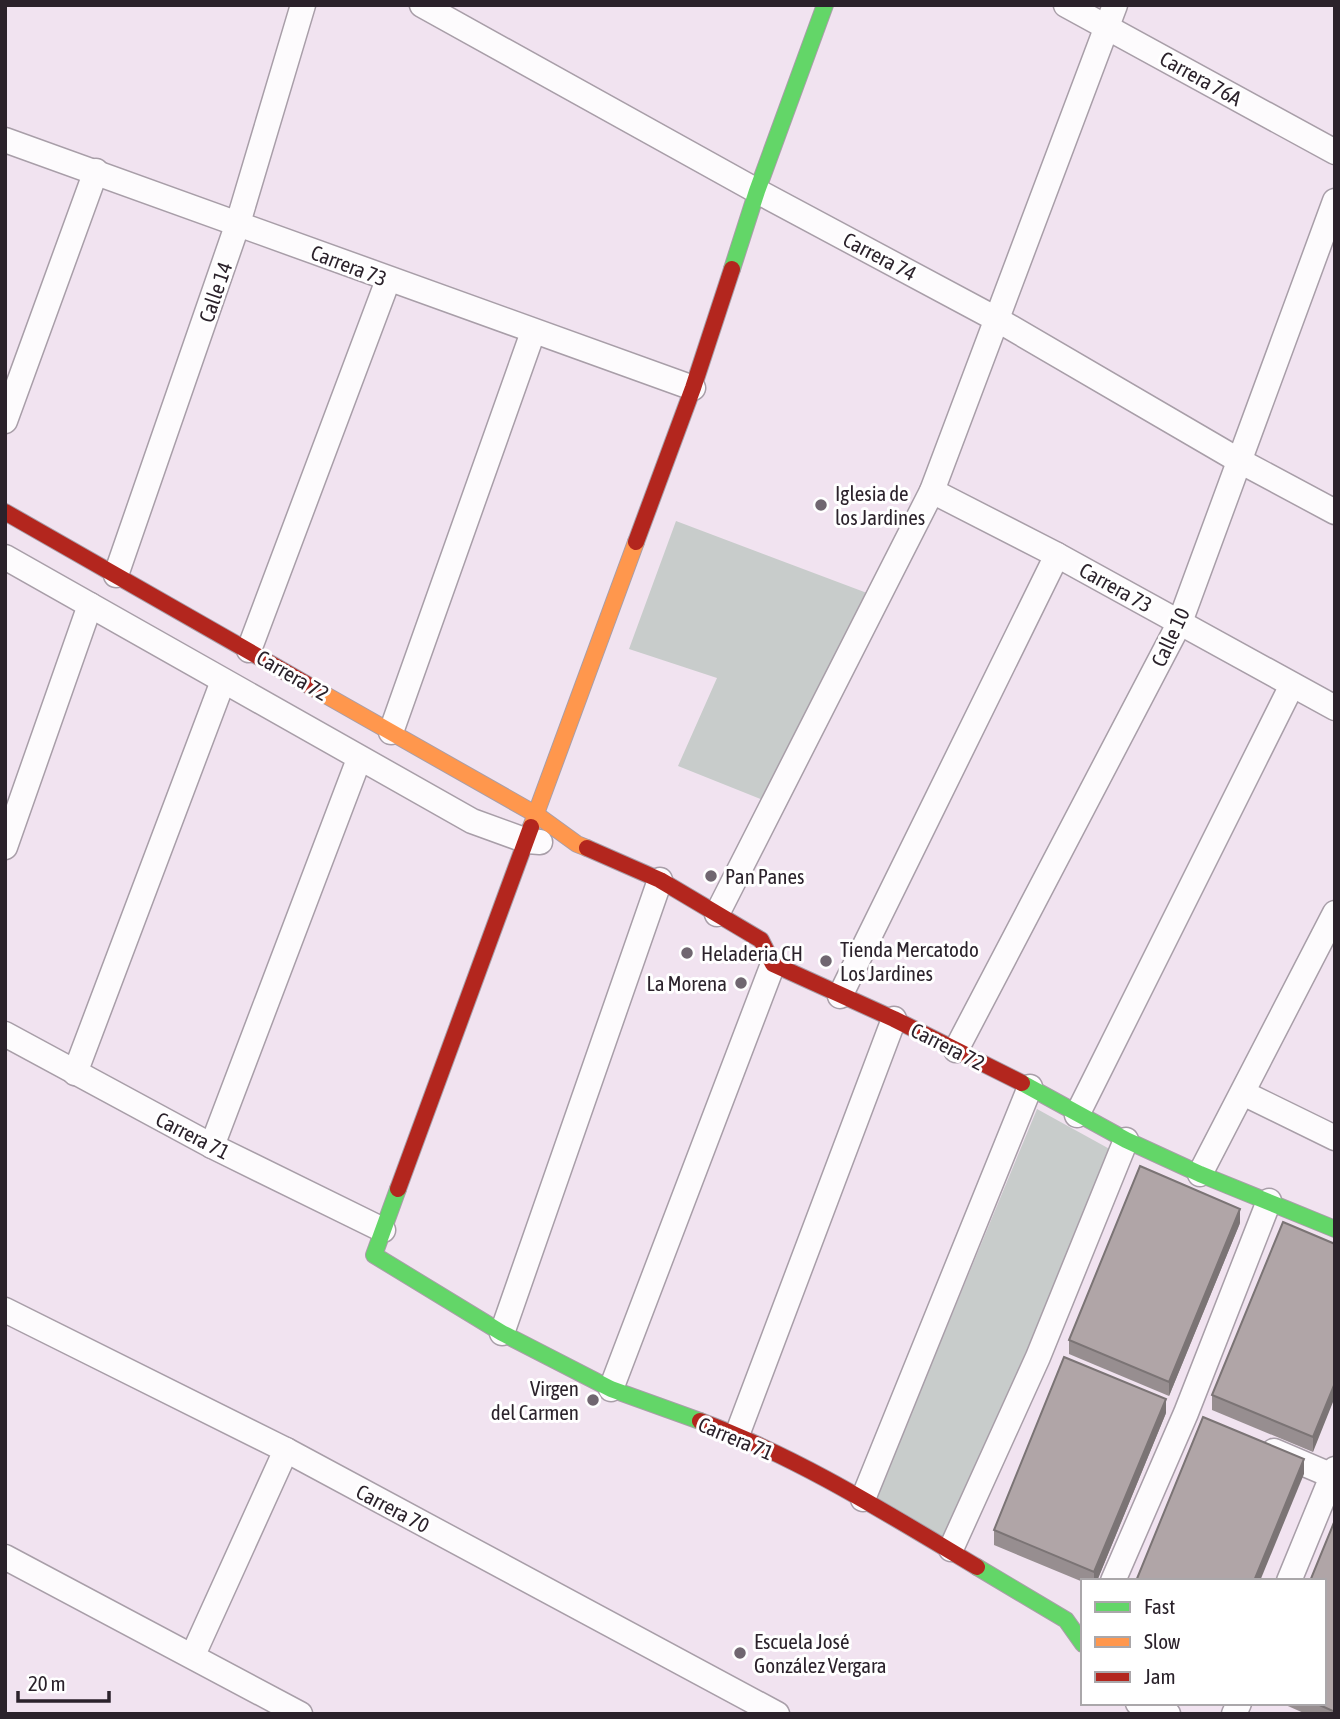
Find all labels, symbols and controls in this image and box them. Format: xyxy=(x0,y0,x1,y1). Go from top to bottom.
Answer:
street label: Carrera 76A xyxy=(1156,46,1247,111)
street label: Carrera 74 xyxy=(839,227,921,285)
street label: Carrera 73 xyxy=(308,240,390,290)
street label: Calle 14 xyxy=(194,259,237,325)
place label: Iglesia de los Jardines xyxy=(835,481,925,529)
marker: Iglesia de los Jardines xyxy=(813,497,829,513)
street label: Carrera 73 xyxy=(1076,557,1156,617)
street label: Calle 10 xyxy=(1146,604,1194,670)
street label: Carrera 72 xyxy=(253,645,333,705)
place label: Pan Panes xyxy=(725,864,804,888)
marker: Pan Panes xyxy=(703,868,719,884)
place label: Tienda Mercatodo Los Jardines xyxy=(840,937,979,985)
place label: Heladeria CH xyxy=(701,941,803,965)
marker: Heladeria CH xyxy=(679,945,695,961)
marker: Tienda Mercatodo Los Jardines xyxy=(818,953,834,969)
place label: La Morena xyxy=(647,971,727,995)
marker: La Morena xyxy=(733,975,749,991)
street label: Carrera 72 xyxy=(907,1017,989,1075)
street label: Carrera 71 xyxy=(152,1106,234,1164)
place label: Virgen del Carmen xyxy=(491,1376,579,1424)
marker: Virgen del Carmen xyxy=(585,1392,601,1408)
street label: Carrera 71 xyxy=(695,1411,777,1465)
street label: Carrera 70 xyxy=(352,1479,434,1537)
legend xyxy=(1081,1579,1326,1705)
text: Fast xyxy=(1144,1594,1175,1618)
place label: Escuela José González Vergara xyxy=(754,1629,887,1677)
text: Slow xyxy=(1144,1629,1181,1653)
marker: Escuela José González Vergara xyxy=(732,1645,748,1661)
scale bar xyxy=(18,1660,108,1704)
text: Jam xyxy=(1144,1664,1176,1688)
text: 20 m xyxy=(28,1671,66,1695)

